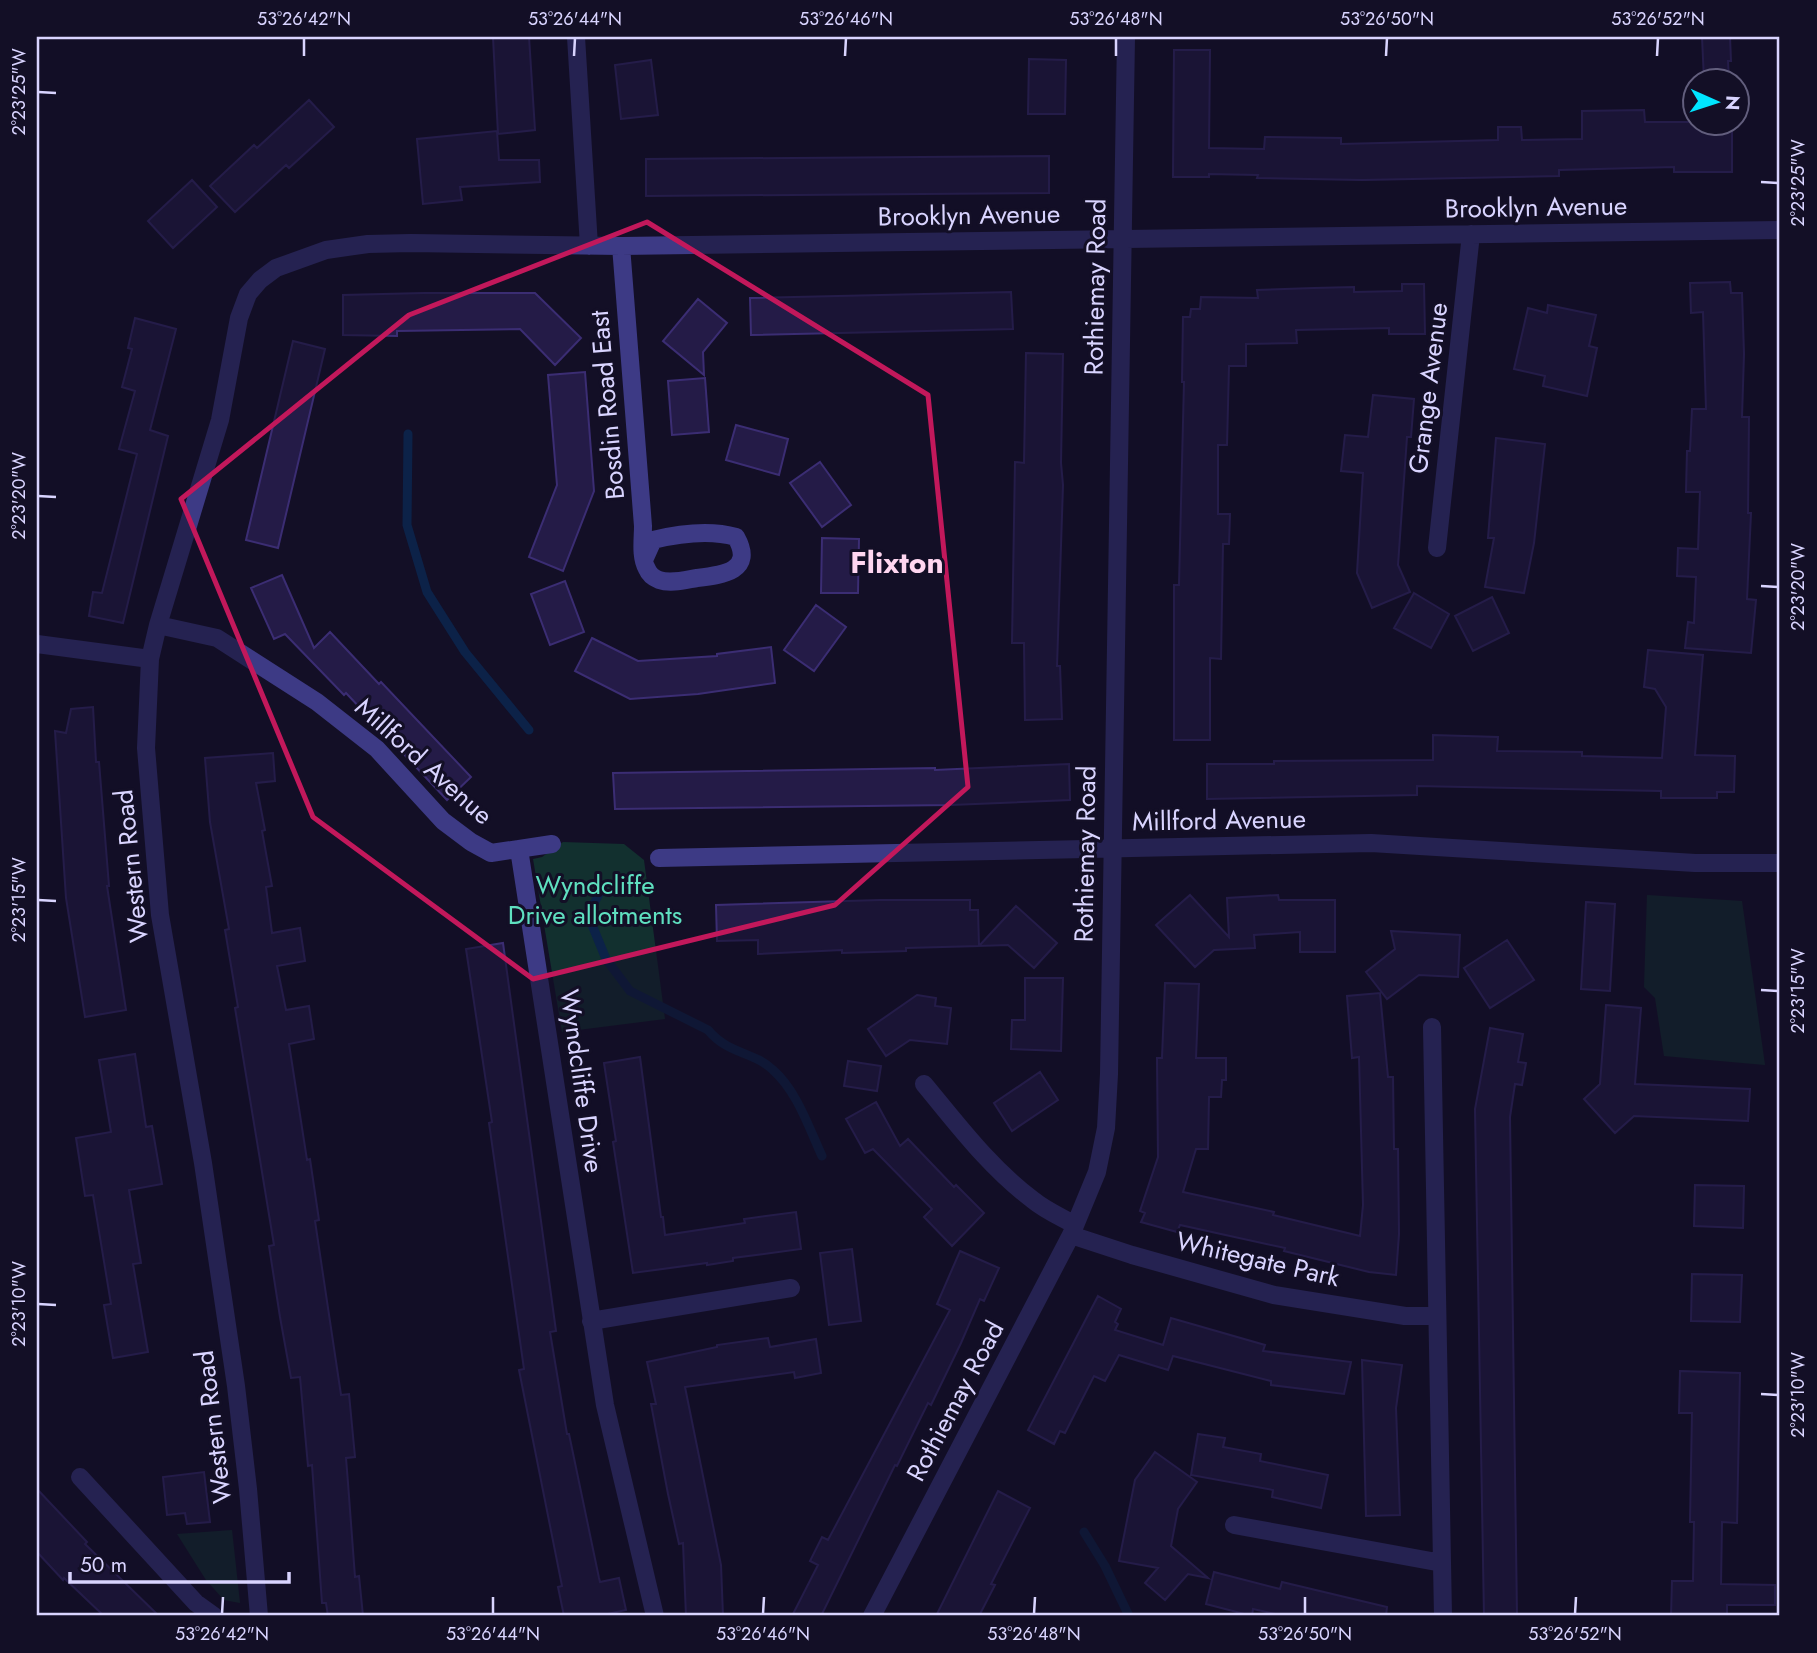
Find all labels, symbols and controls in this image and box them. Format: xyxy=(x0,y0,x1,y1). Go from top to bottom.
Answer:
text: 53°26'42"N xyxy=(257,6,351,32)
text: 53°26'44"N xyxy=(528,6,622,32)
text: 53°26'46"N xyxy=(799,6,893,32)
text: 53°26'48"N xyxy=(1069,6,1163,32)
text: 53°26'50"N xyxy=(1340,6,1434,32)
text: 53°26'52"N xyxy=(1611,6,1705,32)
text: 2°23'25"W xyxy=(6,48,32,136)
north arrow xyxy=(1680,66,1750,136)
text: N xyxy=(1719,95,1746,111)
text: 2°23'25"W xyxy=(1785,139,1811,227)
street label: Brooklyn Avenue xyxy=(1444,186,1628,228)
street label: Brooklyn Avenue xyxy=(877,194,1061,236)
street label: Rothiemay Road xyxy=(1074,198,1116,376)
street label: Grange Avenue xyxy=(1399,300,1457,476)
street label: Bosdin Road East xyxy=(580,308,634,501)
text: 2°23'20"W xyxy=(6,452,32,540)
district label: Flixton xyxy=(850,541,944,584)
text: 2°23'20"W xyxy=(1785,543,1811,631)
street label: Millford Avenue xyxy=(347,689,501,833)
street label: Rothiemay Road xyxy=(1064,765,1106,943)
street label: Western Road xyxy=(104,788,158,944)
street label: Millford Avenue xyxy=(1132,799,1306,841)
text: 2°23'15"W xyxy=(6,857,32,942)
park label: Wyndcliffe Drive allotments xyxy=(508,866,682,934)
text: 2°23'15"W xyxy=(1785,948,1811,1033)
street label: Wyndcliffe Drive xyxy=(550,987,614,1175)
street label: Whitegate Park xyxy=(1172,1222,1344,1296)
text: 2°23'10"W xyxy=(6,1261,32,1347)
street label: Rothiemay Road xyxy=(897,1314,1013,1488)
street label: Western Road xyxy=(185,1348,241,1506)
text: 2°23'10"W xyxy=(1785,1352,1811,1438)
scale bar xyxy=(70,1541,289,1585)
text: 50 m xyxy=(80,1550,127,1580)
text: 53°26'42"N xyxy=(175,1621,269,1647)
text: 53°26'44"N xyxy=(446,1621,540,1647)
text: 53°26'46"N xyxy=(716,1621,810,1647)
text: 53°26'48"N xyxy=(987,1621,1081,1647)
text: 53°26'50"N xyxy=(1258,1621,1352,1647)
text: 53°26'52"N xyxy=(1528,1621,1622,1647)

